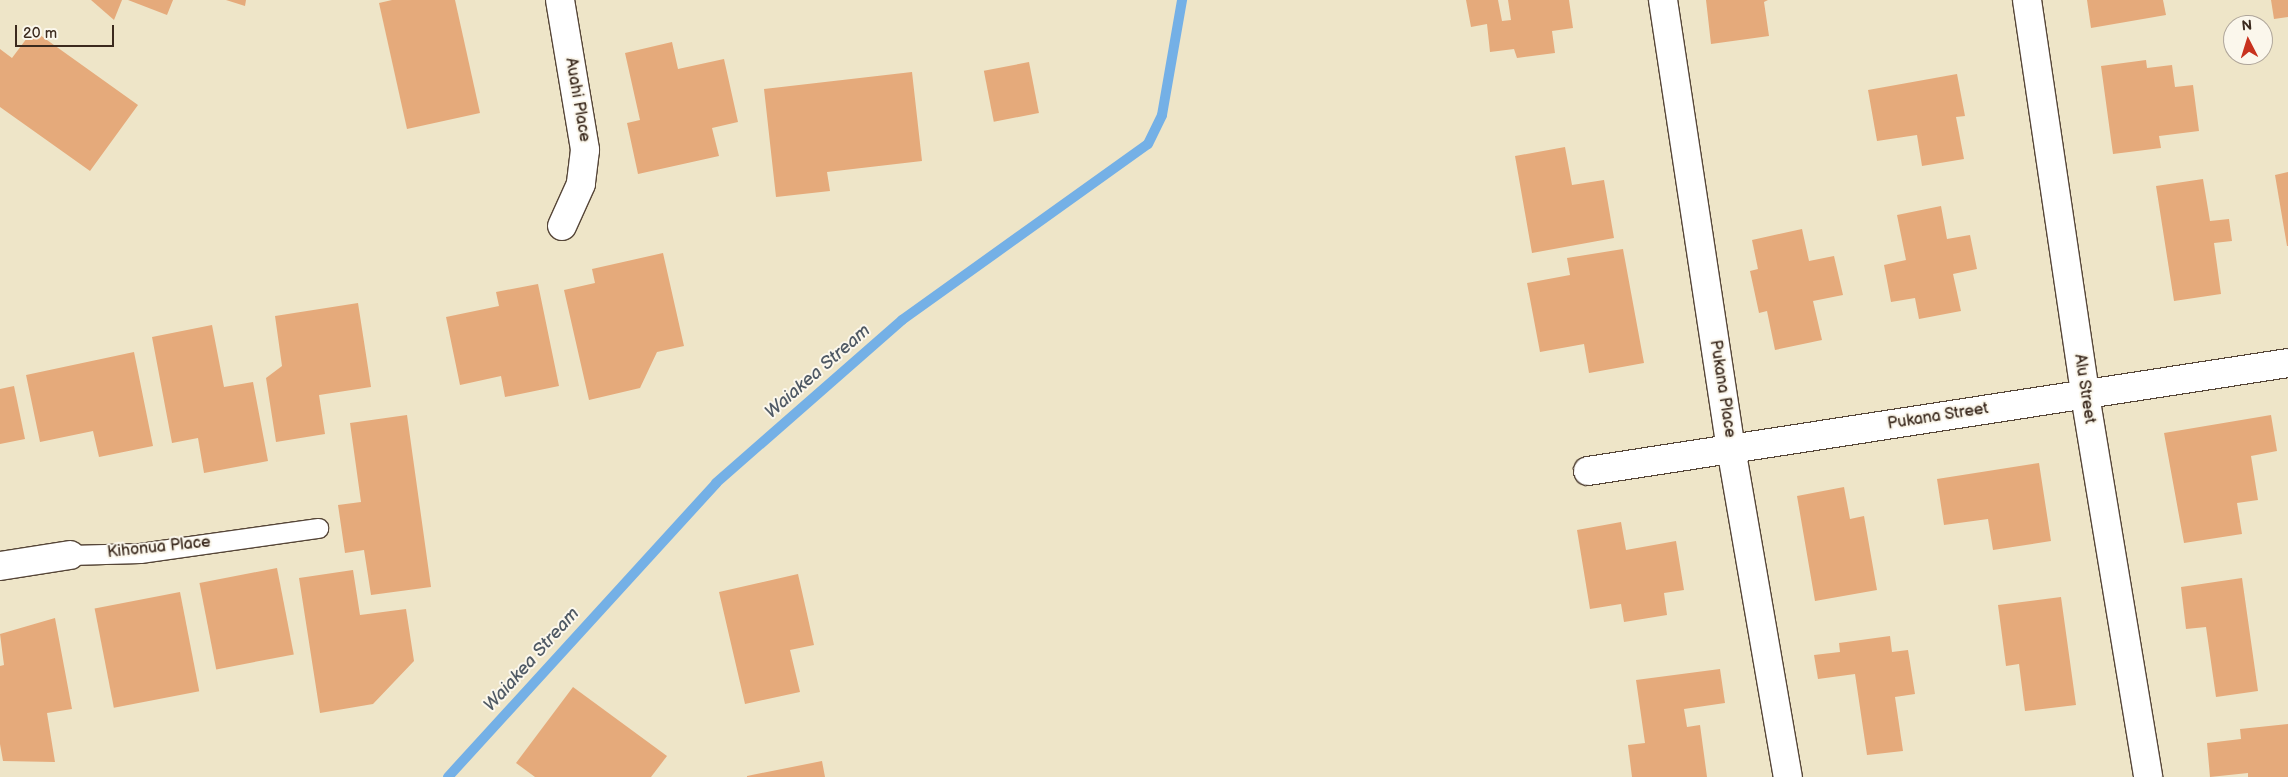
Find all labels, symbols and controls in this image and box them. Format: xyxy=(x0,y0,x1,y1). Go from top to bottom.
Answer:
scale bar xyxy=(18,15,116,47)
north arrow xyxy=(2223,15,2273,65)
text: N xyxy=(2241,17,2253,34)
text: 20 m xyxy=(23,24,57,43)
street label: Auahi Place xyxy=(560,56,594,144)
water label: Waiakea Stream xyxy=(761,320,875,424)
street label: Pukana Place xyxy=(1705,339,1739,439)
street label: Alu Street xyxy=(2069,353,2099,425)
street label: Pukana Street xyxy=(1886,400,1990,434)
street label: Kihonua Place xyxy=(106,533,212,563)
water label: Waiakea Stream xyxy=(480,603,584,717)

